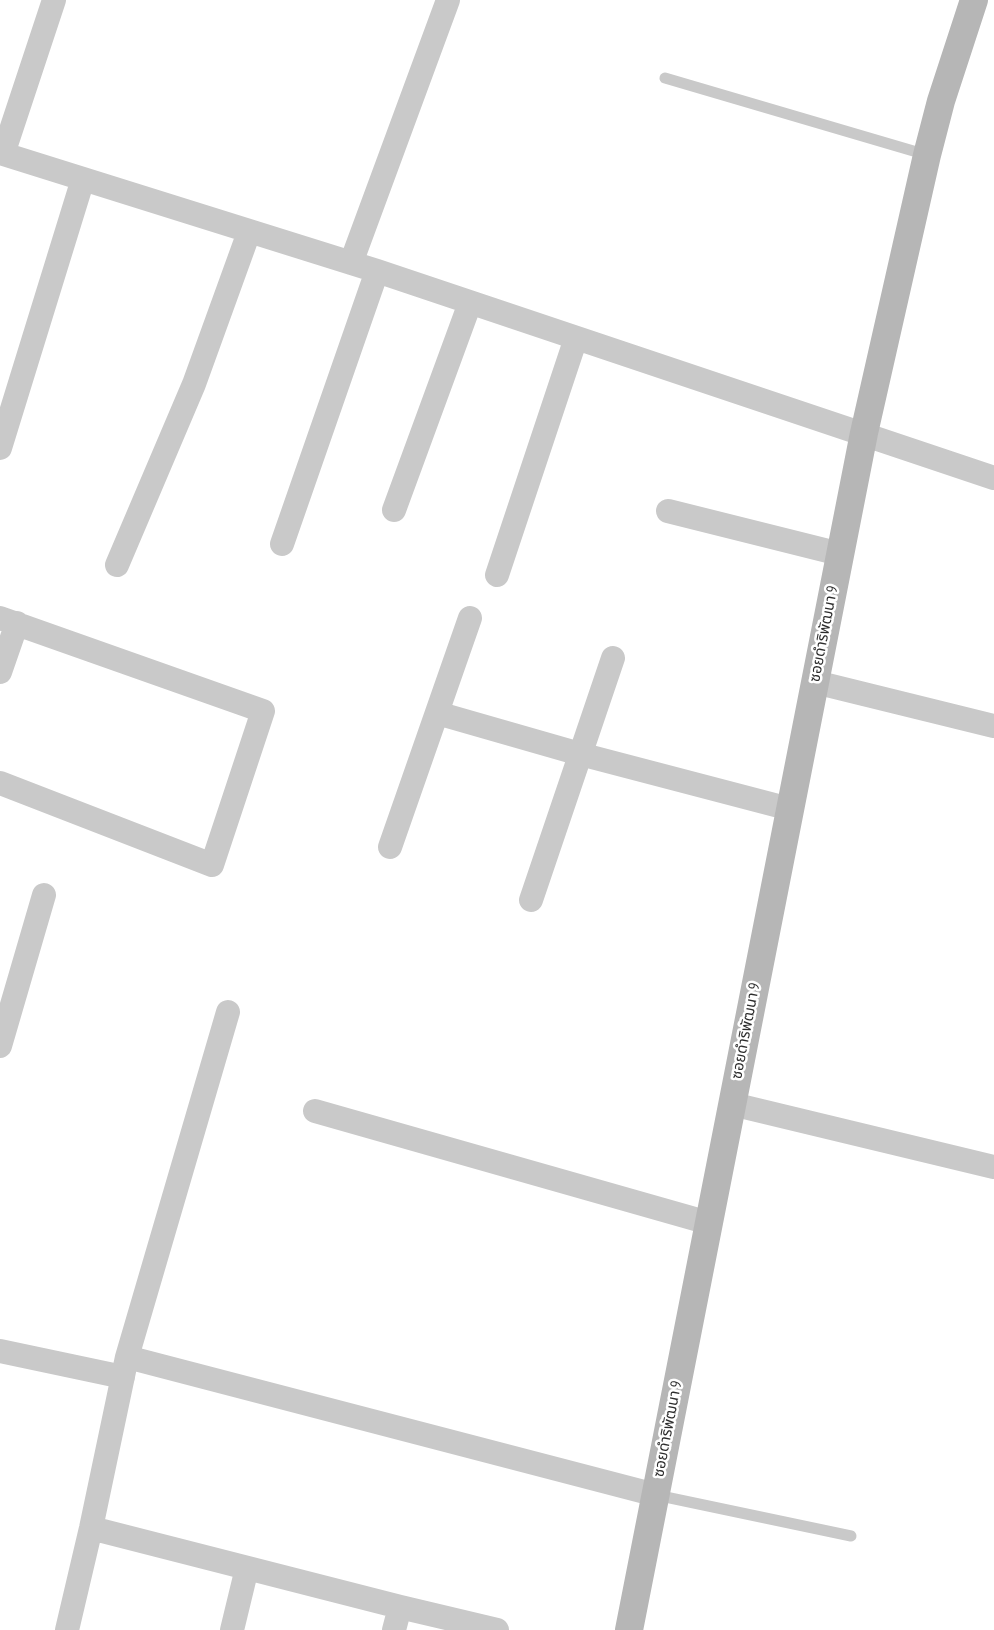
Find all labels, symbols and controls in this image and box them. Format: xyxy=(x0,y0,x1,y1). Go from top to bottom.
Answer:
street label: ซอยดำริพัฒนา 9 xyxy=(806,584,842,684)
street label: ซอยดำริพัฒนา 9 xyxy=(728,981,764,1081)
street label: ซอยดำริพัฒนา 9 xyxy=(650,1379,686,1479)

